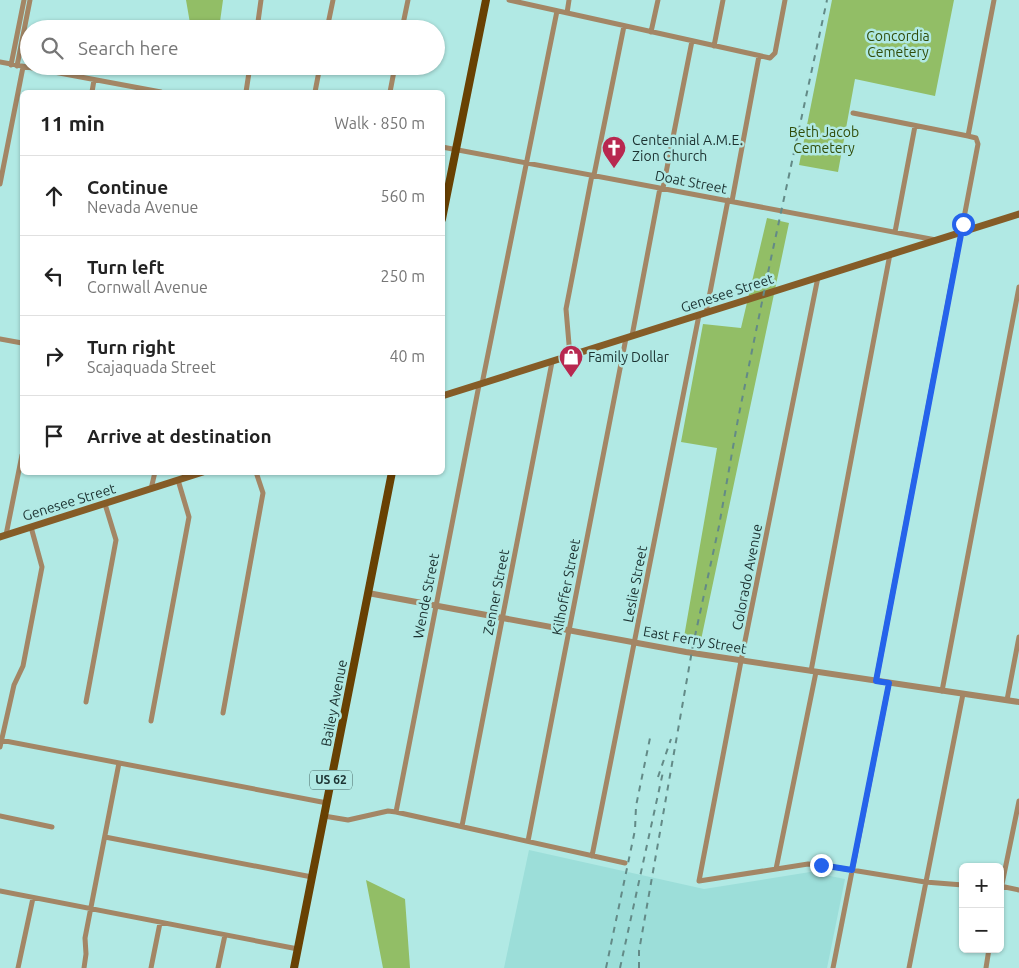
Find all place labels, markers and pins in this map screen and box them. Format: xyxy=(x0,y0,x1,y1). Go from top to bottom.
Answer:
place label: Centennial A.M.E. Zion Church xyxy=(632,132,743,164)
church icon: Centennial A.M.E. Zion Church xyxy=(601,135,627,169)
shop icon: Family Dollar xyxy=(558,344,584,378)
place label: Family Dollar xyxy=(588,349,670,365)

